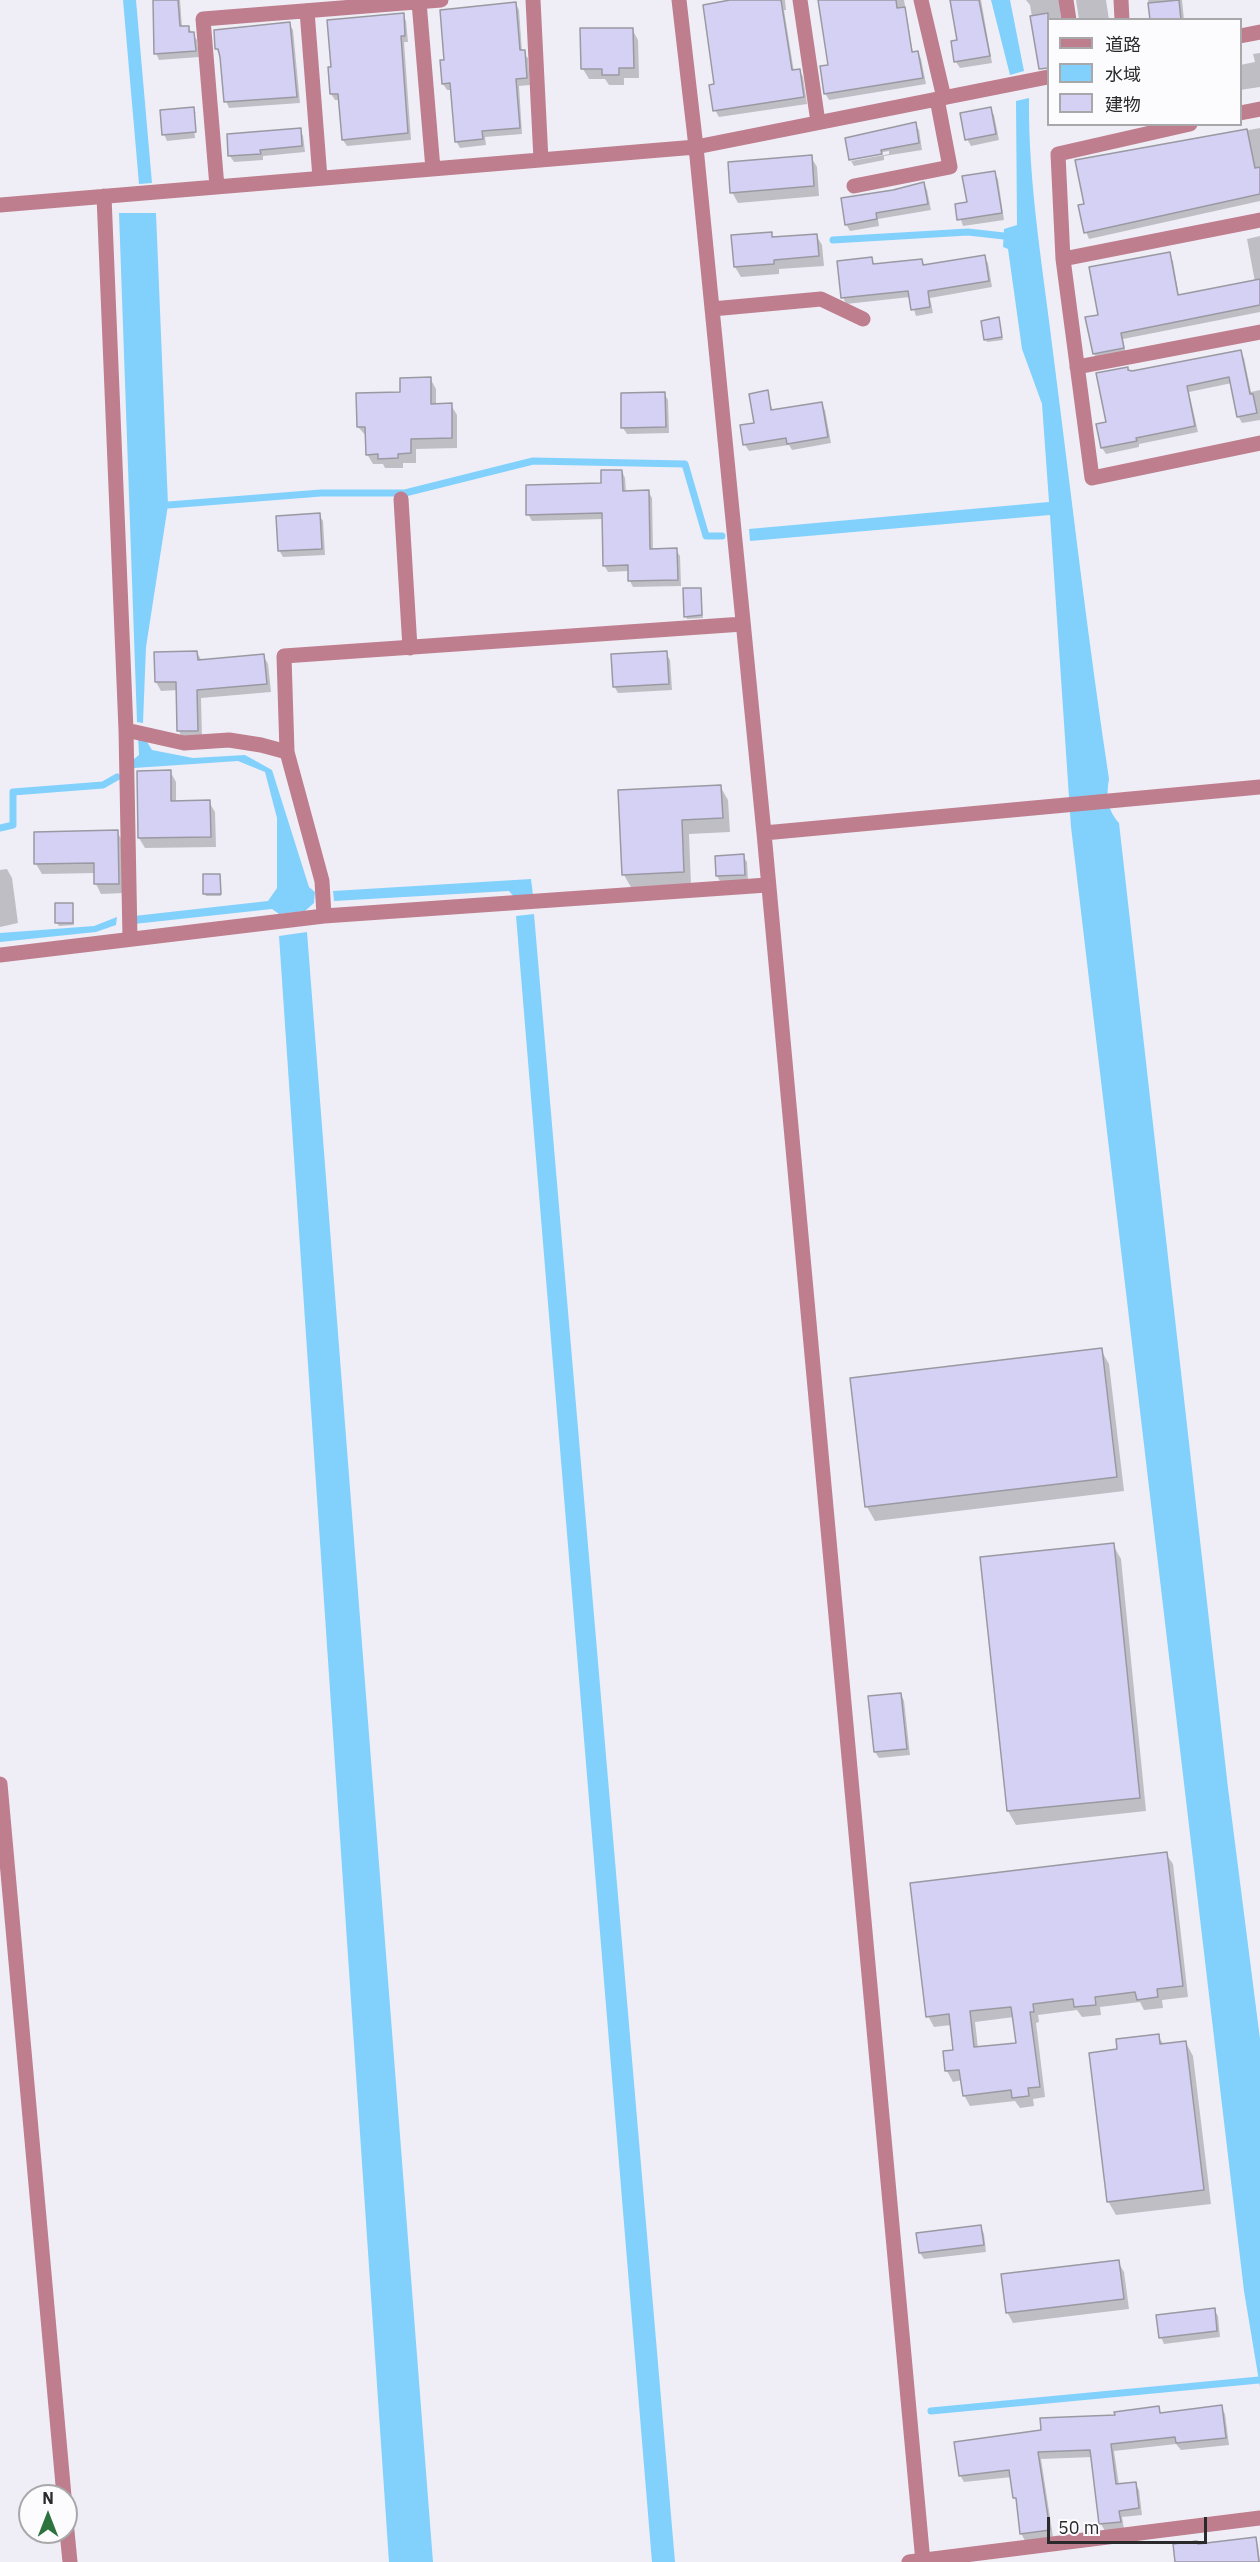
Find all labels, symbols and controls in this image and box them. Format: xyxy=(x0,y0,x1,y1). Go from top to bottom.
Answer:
legend xyxy=(1047,18,1242,126)
text: 道路 xyxy=(1105,33,1141,56)
text: 水域 xyxy=(1105,63,1141,86)
text: 建物 xyxy=(1105,93,1141,116)
north arrow xyxy=(18,2484,78,2544)
text: N xyxy=(42,2488,54,2508)
scale bar xyxy=(1050,2505,1210,2543)
text: 50 m xyxy=(1058,2516,1100,2539)

